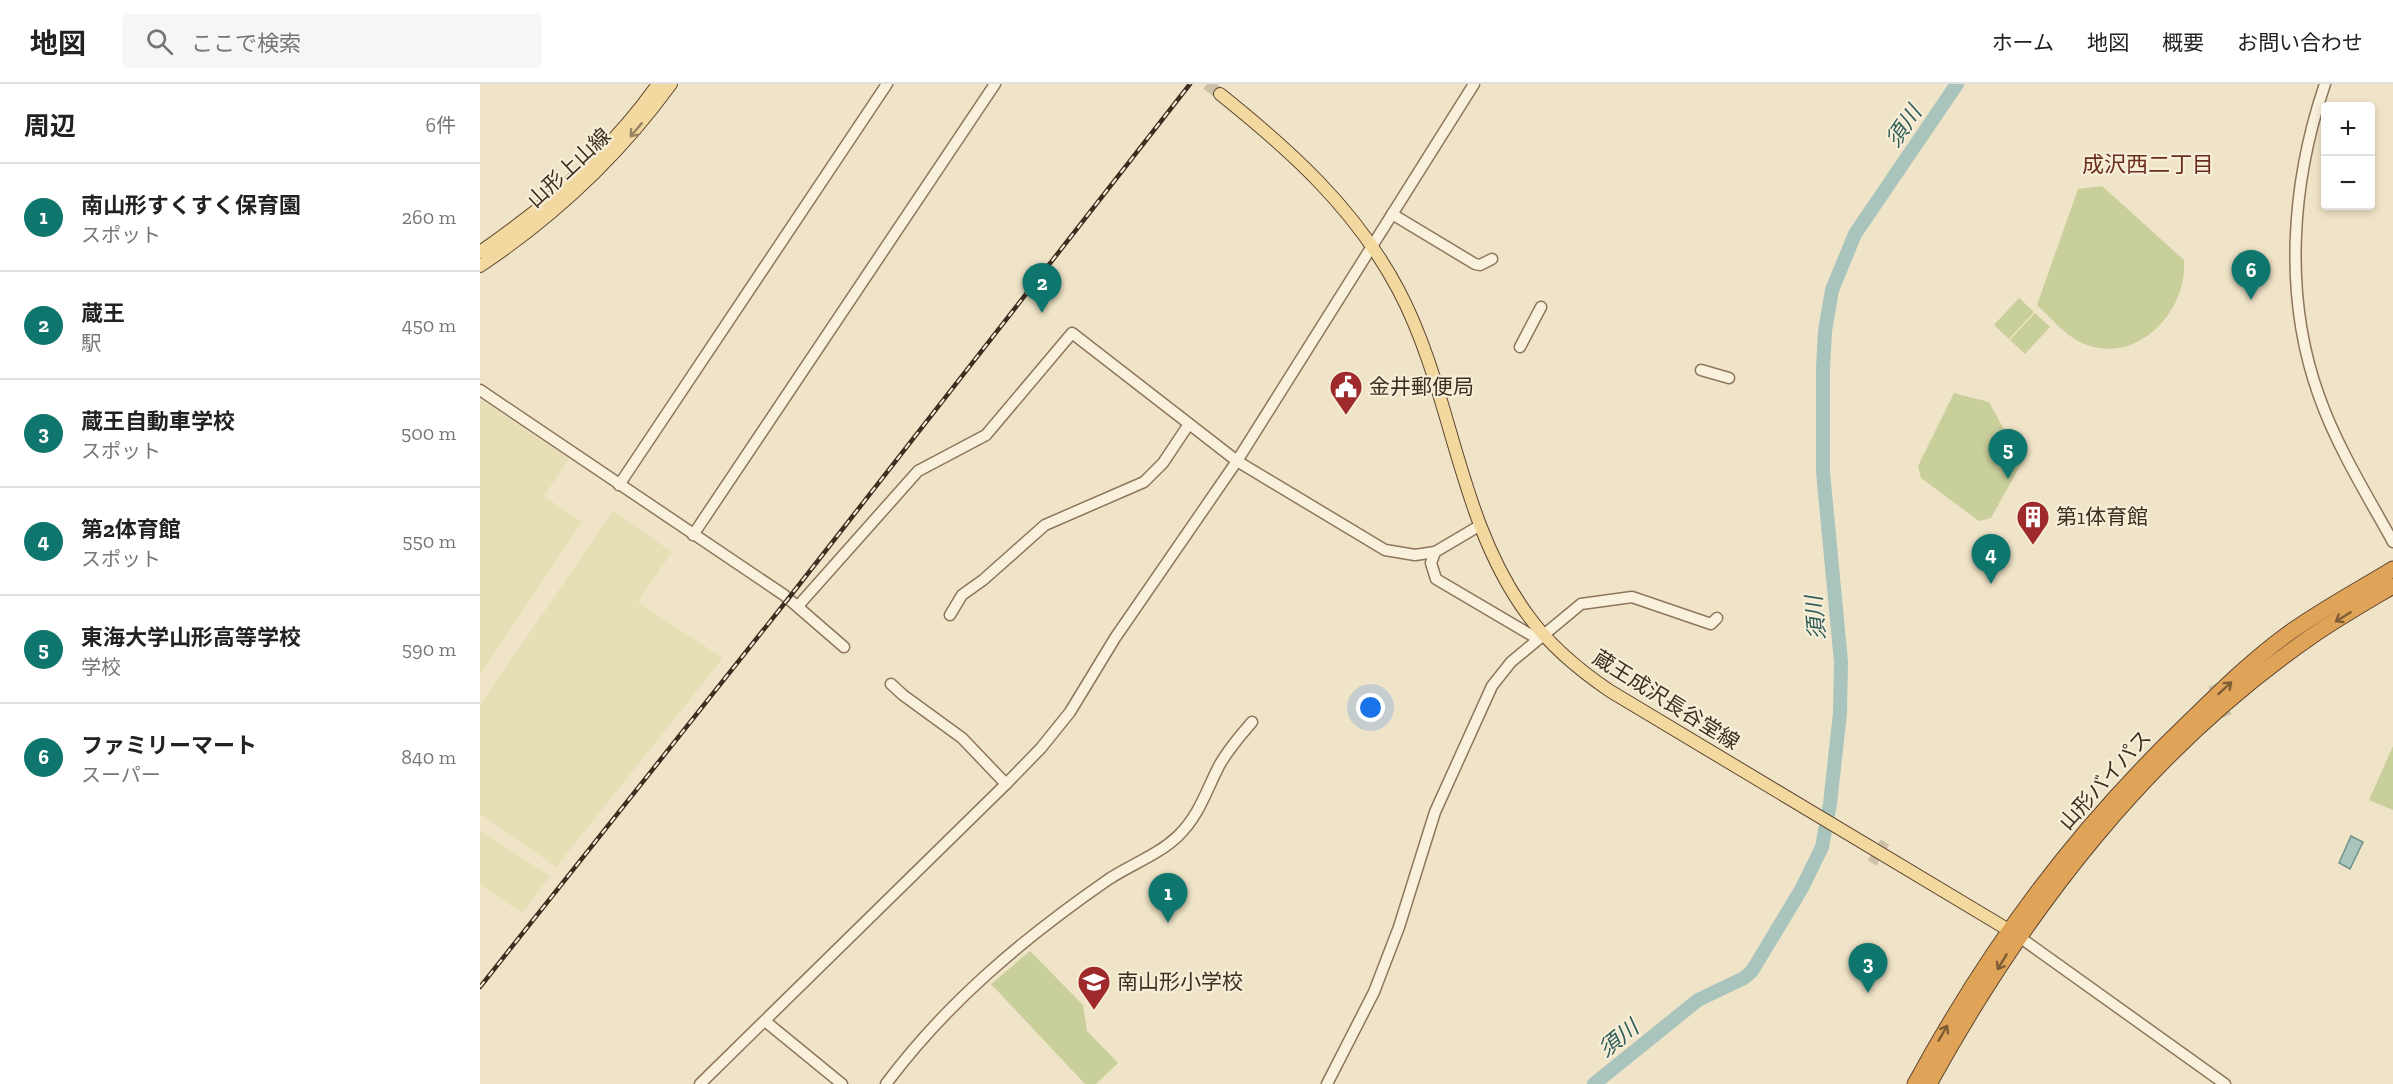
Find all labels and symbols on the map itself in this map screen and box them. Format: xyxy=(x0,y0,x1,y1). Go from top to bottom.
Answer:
water label: 須川 xyxy=(1880,99,1928,152)
one-way arrow xyxy=(629,122,642,138)
street label: 山形上山線 xyxy=(522,123,616,213)
district label: 成沢西二丁目 xyxy=(2082,151,2214,178)
pin: 6 xyxy=(2232,250,2270,300)
pin: 2 xyxy=(1022,264,1062,313)
public building icon: 金井郵便局 xyxy=(1328,369,1364,416)
place label: 金井郵便局 xyxy=(1369,374,1474,399)
pin: 5 xyxy=(1988,430,2027,479)
building icon: 第1体育館 xyxy=(2015,499,2051,546)
place label: 第1体育館 xyxy=(2056,504,2148,529)
pin: 4 xyxy=(1972,534,2010,584)
water label: 須川 xyxy=(1800,593,1831,641)
one-way arrow xyxy=(2335,610,2352,623)
street label: 蔵王成沢長谷堂線 xyxy=(1588,644,1744,755)
one-way arrow xyxy=(2217,681,2232,695)
your location xyxy=(1356,693,1385,722)
street label: 山形バイパス xyxy=(2053,725,2156,835)
pin: 1 xyxy=(1148,874,1188,923)
pin: 3 xyxy=(1848,944,1888,993)
one-way arrow xyxy=(1996,953,2009,970)
school or university icon: 南山形小学校 xyxy=(1076,964,1112,1011)
place label: 南山形小学校 xyxy=(1117,969,1243,994)
water label: 須川 xyxy=(1593,1013,1645,1063)
one-way arrow xyxy=(1937,1025,1949,1042)

